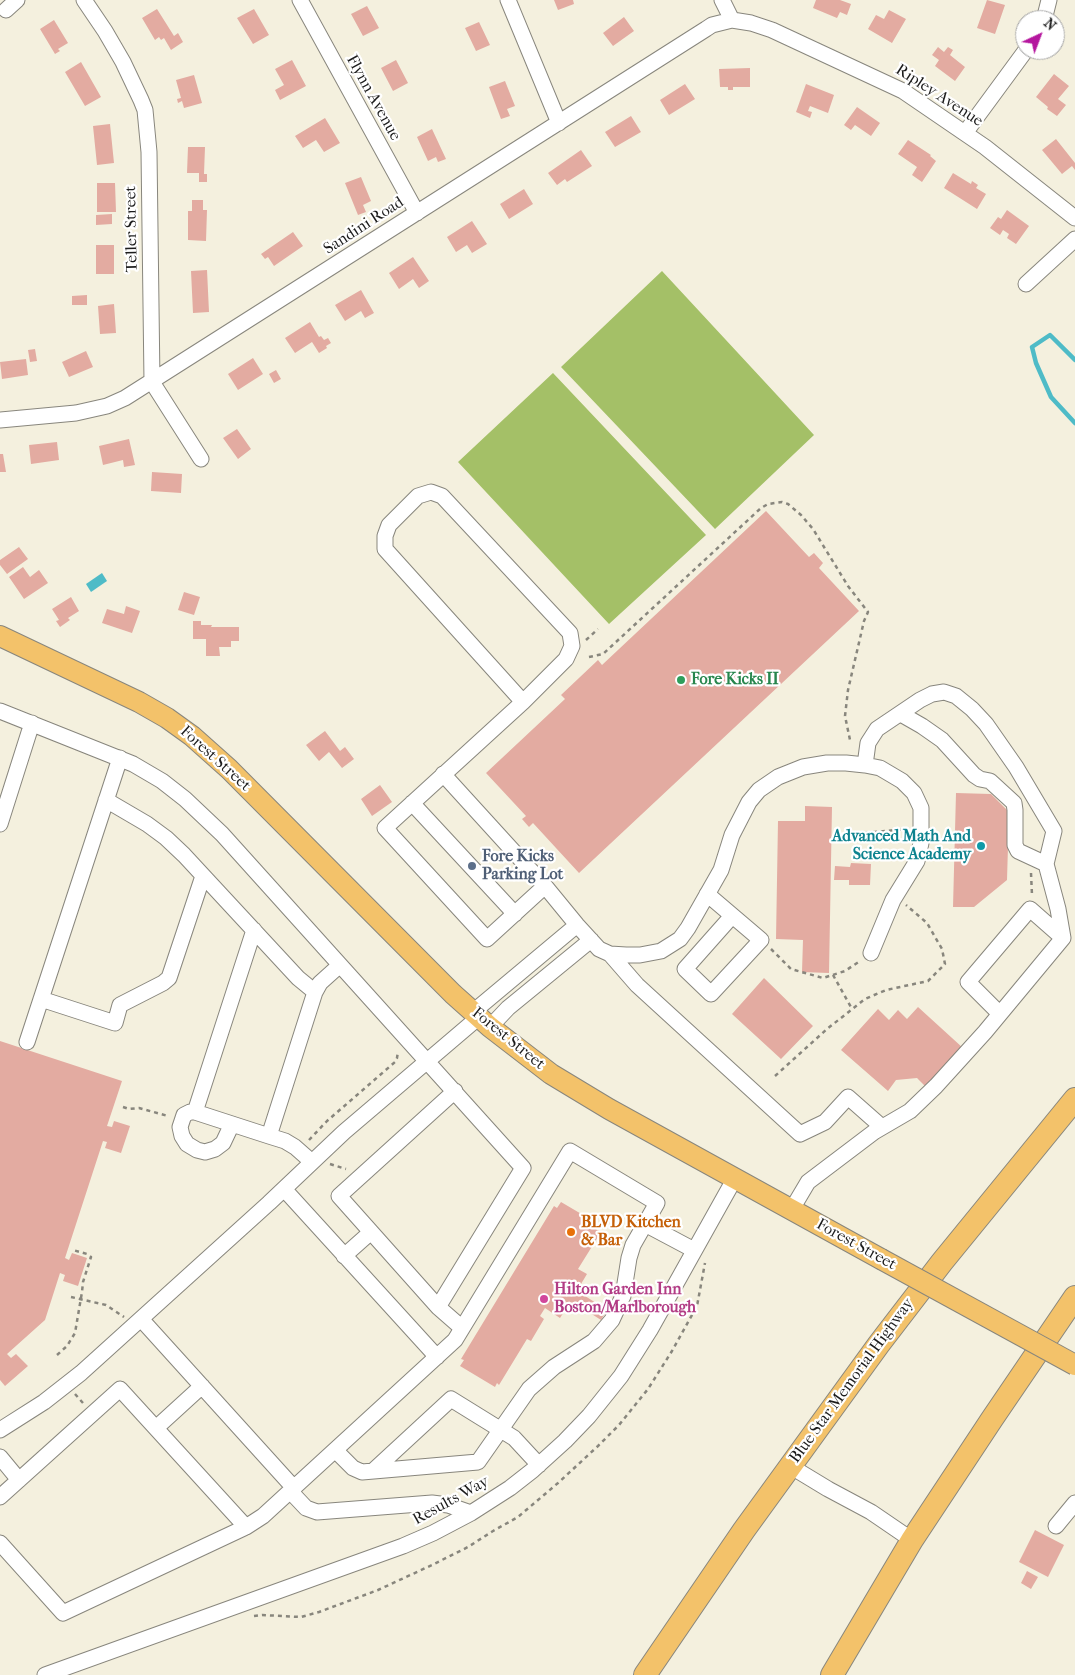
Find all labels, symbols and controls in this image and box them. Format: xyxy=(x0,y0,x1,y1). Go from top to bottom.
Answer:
north arrow xyxy=(1015,10,1065,60)
text: N xyxy=(1040,15,1060,34)
street label: Flynn Avenue xyxy=(342,52,404,144)
street label: Ripley Avenue xyxy=(892,61,986,131)
street label: Teller Street xyxy=(122,186,142,272)
street label: Sandini Road xyxy=(320,193,408,259)
place label: Fore Kicks II xyxy=(691,670,779,690)
marker: Fore Kicks II xyxy=(675,674,687,686)
street label: Forest Street xyxy=(176,722,254,796)
place label: Advanced Math And Science Academy xyxy=(832,827,971,865)
marker: Advanced Math And Science Academy xyxy=(975,840,987,852)
place label: Fore Kicks Parking Lot xyxy=(482,847,563,885)
marker: Fore Kicks Parking Lot xyxy=(466,860,478,872)
street label: Forest Street xyxy=(468,1004,548,1074)
place label: BLVD Kitchen & Bar xyxy=(581,1213,681,1251)
street label: Forest Street xyxy=(813,1215,899,1275)
marker: BLVD Kitchen & Bar xyxy=(565,1226,577,1238)
place label: Hilton Garden Inn Boston/Marlborough xyxy=(554,1280,696,1318)
marker: Hilton Garden Inn Boston/Marlborough xyxy=(538,1293,550,1305)
street label: Blue Star Memorial Highway xyxy=(786,1295,918,1467)
street label: Results Way xyxy=(410,1472,492,1530)

